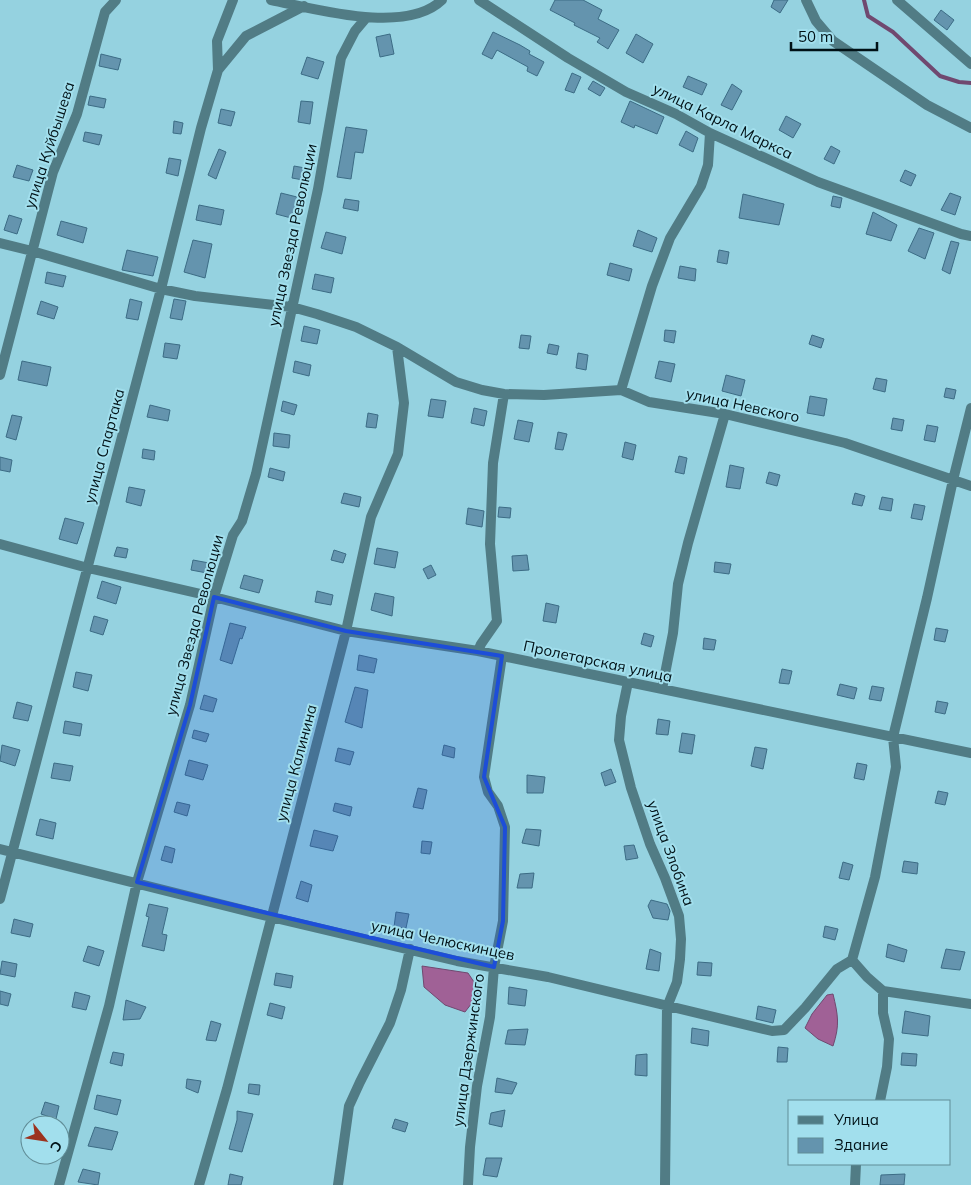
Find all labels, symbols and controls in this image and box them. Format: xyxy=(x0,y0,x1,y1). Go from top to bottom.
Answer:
scale bar xyxy=(791,20,877,52)
text: 50 m xyxy=(798,27,833,46)
street label: улица Куйбышева xyxy=(20,79,78,211)
street label: улица Карла Маркса xyxy=(650,79,796,163)
street label: улица Звезда Революции xyxy=(263,142,321,328)
street label: улица Невского xyxy=(685,384,801,426)
street label: улица Спартака xyxy=(80,386,128,506)
street label: улица Звезда Революции xyxy=(161,532,227,718)
street label: Пролетарская улица xyxy=(522,636,674,686)
street label: улица Калинина xyxy=(271,702,321,824)
street label: улица Злобина xyxy=(643,798,699,908)
street label: улица Челюскинцев xyxy=(369,915,517,965)
street label: улица Дзержинского xyxy=(448,972,488,1128)
legend xyxy=(788,1100,951,1165)
text: Улица xyxy=(833,1110,879,1129)
north arrow xyxy=(20,1115,70,1165)
text: Здание xyxy=(834,1135,888,1154)
text: С xyxy=(46,1138,66,1155)

